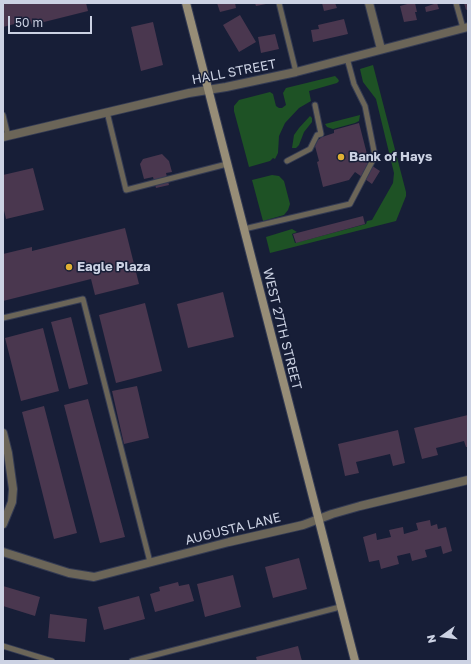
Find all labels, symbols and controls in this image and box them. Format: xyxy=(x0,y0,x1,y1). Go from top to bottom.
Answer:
scale bar xyxy=(10,8,94,34)
text: 50 m xyxy=(15,15,43,30)
street label: HALL STREET xyxy=(190,56,278,88)
place label: Bank of Hays xyxy=(349,149,432,165)
marker: Bank of Hays xyxy=(336,152,346,162)
place label: Eagle Plaza xyxy=(77,259,151,275)
marker: Eagle Plaza xyxy=(64,262,74,272)
street label: WEST 27TH STREET xyxy=(259,267,305,391)
street label: AUGUSTA LANE xyxy=(184,510,282,548)
north arrow xyxy=(423,616,463,656)
text: N xyxy=(424,633,438,645)

